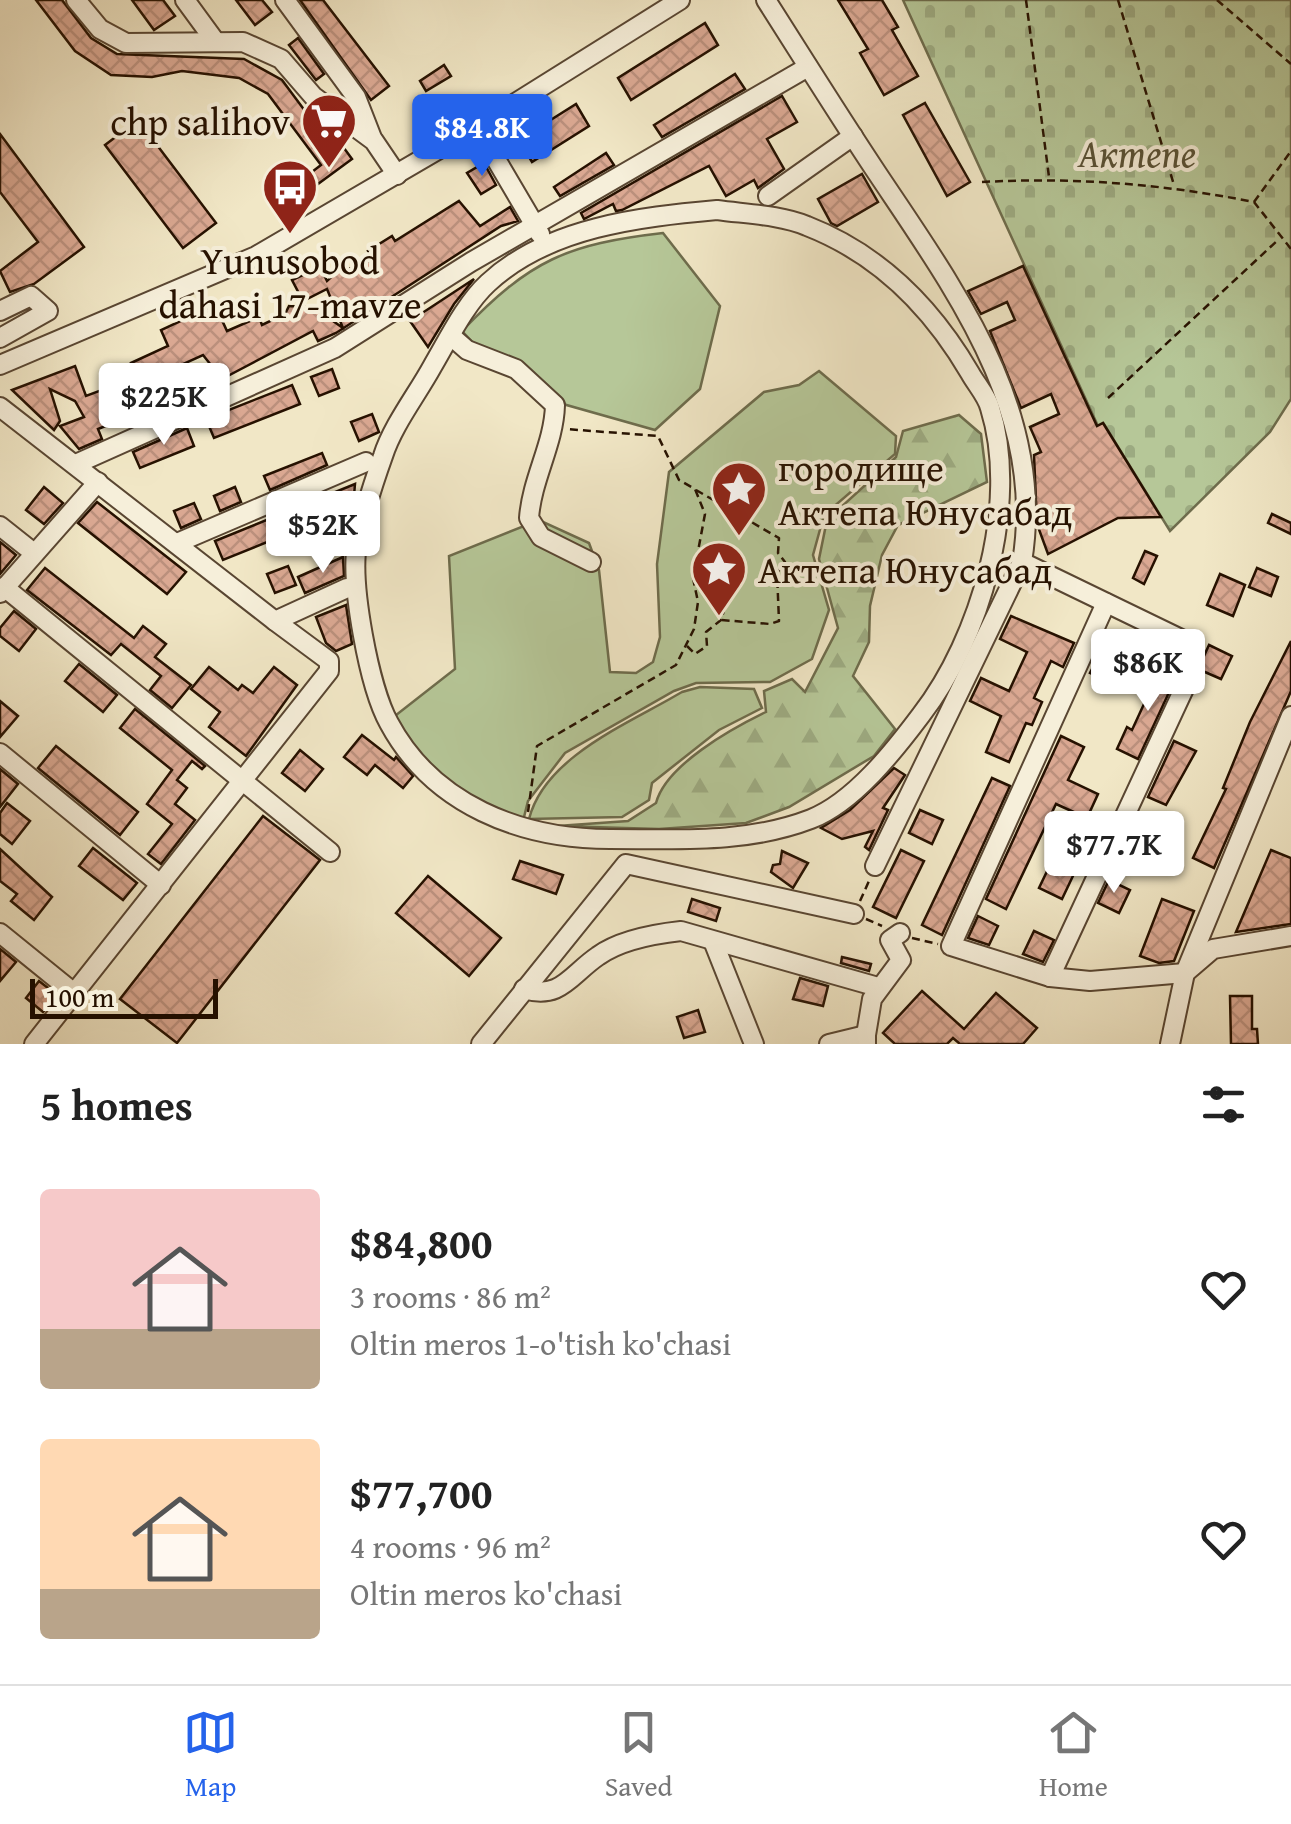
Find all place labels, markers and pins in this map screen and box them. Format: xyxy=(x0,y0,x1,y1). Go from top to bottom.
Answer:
supermarket icon: chp salihov xyxy=(299,91,359,170)
place label: chp salihov xyxy=(110,93,290,149)
pin: $84.8K xyxy=(401,94,563,179)
bus stop icon: Yunusobod dahasi 17-mavze xyxy=(260,157,320,236)
place label: Yunusobod dahasi 17-mavze xyxy=(158,232,422,332)
pin: $225K xyxy=(94,363,234,448)
place label: городище Актепа Юнусабад xyxy=(778,439,1072,539)
place icon: городище Актепа Юнусабад xyxy=(709,459,769,538)
pin: $52K xyxy=(264,491,382,576)
place icon: Актепа Юнусабад xyxy=(689,539,749,618)
place label: Актепа Юнусабад xyxy=(758,541,1052,597)
pin: $86K xyxy=(1089,629,1207,714)
pin: $77.7K xyxy=(1033,811,1195,896)

